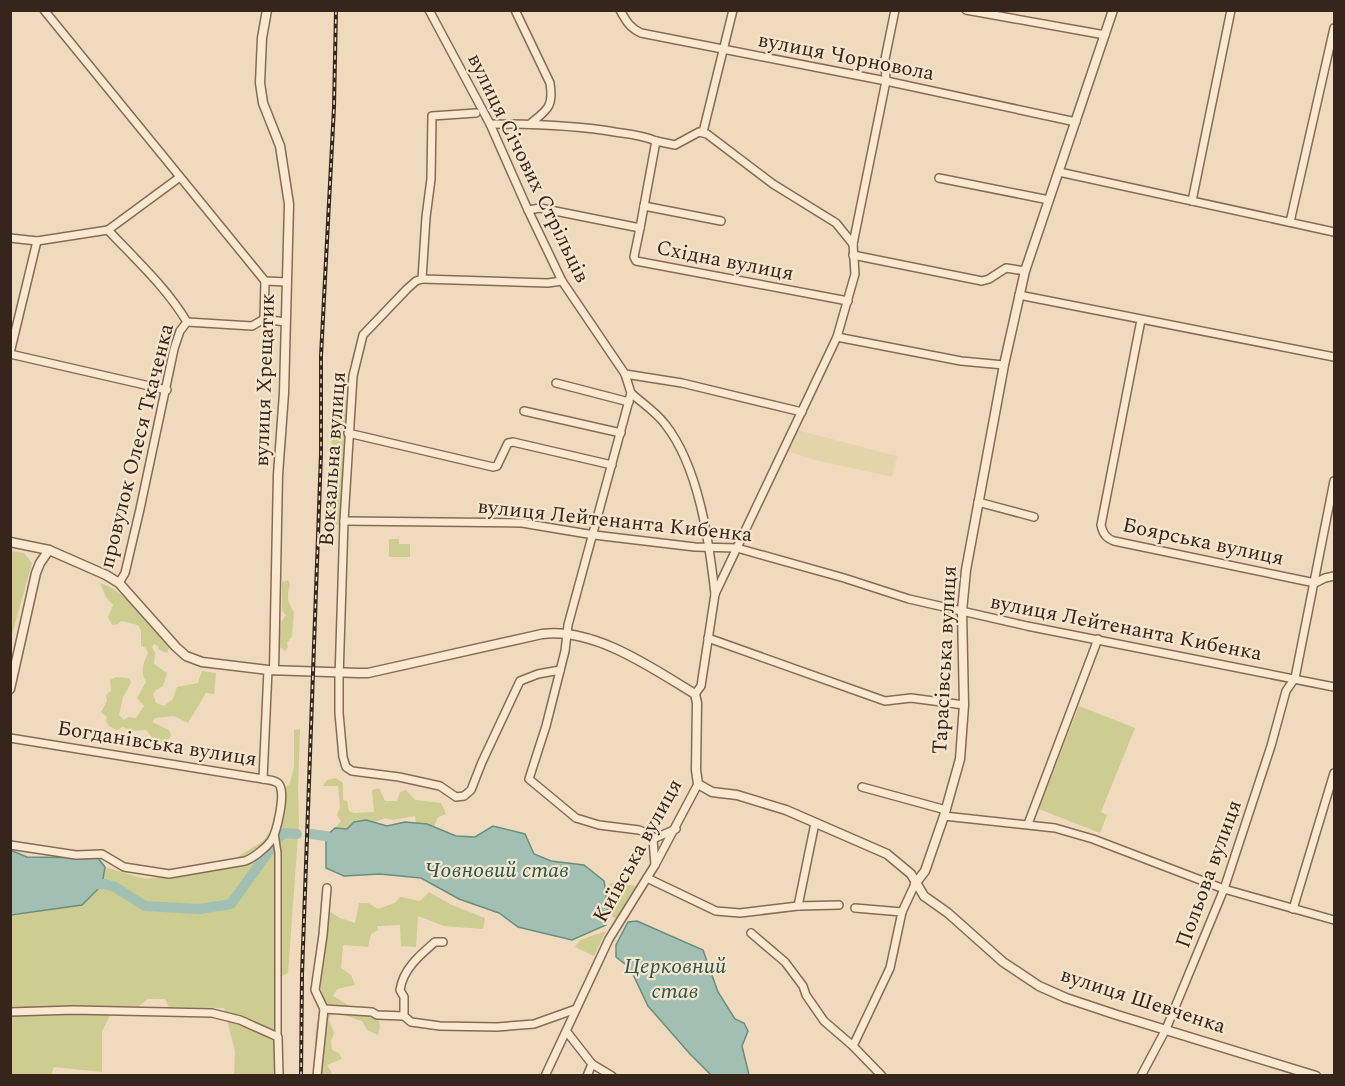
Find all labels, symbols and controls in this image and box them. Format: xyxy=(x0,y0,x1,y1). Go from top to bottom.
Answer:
street label: вулиця Чорновола xyxy=(755,24,938,90)
street label: вулиця Січових Стрільців xyxy=(458,48,598,288)
street label: Східна вулиця xyxy=(654,232,796,290)
street label: вулиця Хрещатик xyxy=(246,293,284,467)
street label: провулок Олеся Ткаченка xyxy=(91,319,183,572)
street label: Вокзальна вулиця xyxy=(311,370,355,548)
street label: вулиця Лейтенанта Кибенка xyxy=(476,491,755,551)
street label: Боярська вулиця xyxy=(1119,509,1287,575)
street label: Тарасівська вулиця xyxy=(924,565,966,755)
street label: вулиця Лейтенанта Кибенка xyxy=(987,586,1265,670)
street label: Богданівська вулиця xyxy=(55,712,259,776)
street label: Київська вулиця xyxy=(585,773,691,929)
street label: Польова вулиця xyxy=(1167,795,1251,953)
water label: Човновий став xyxy=(425,854,569,887)
water label: Церковний став xyxy=(624,950,727,1008)
street label: вулиця Шевченка xyxy=(1056,959,1230,1043)

